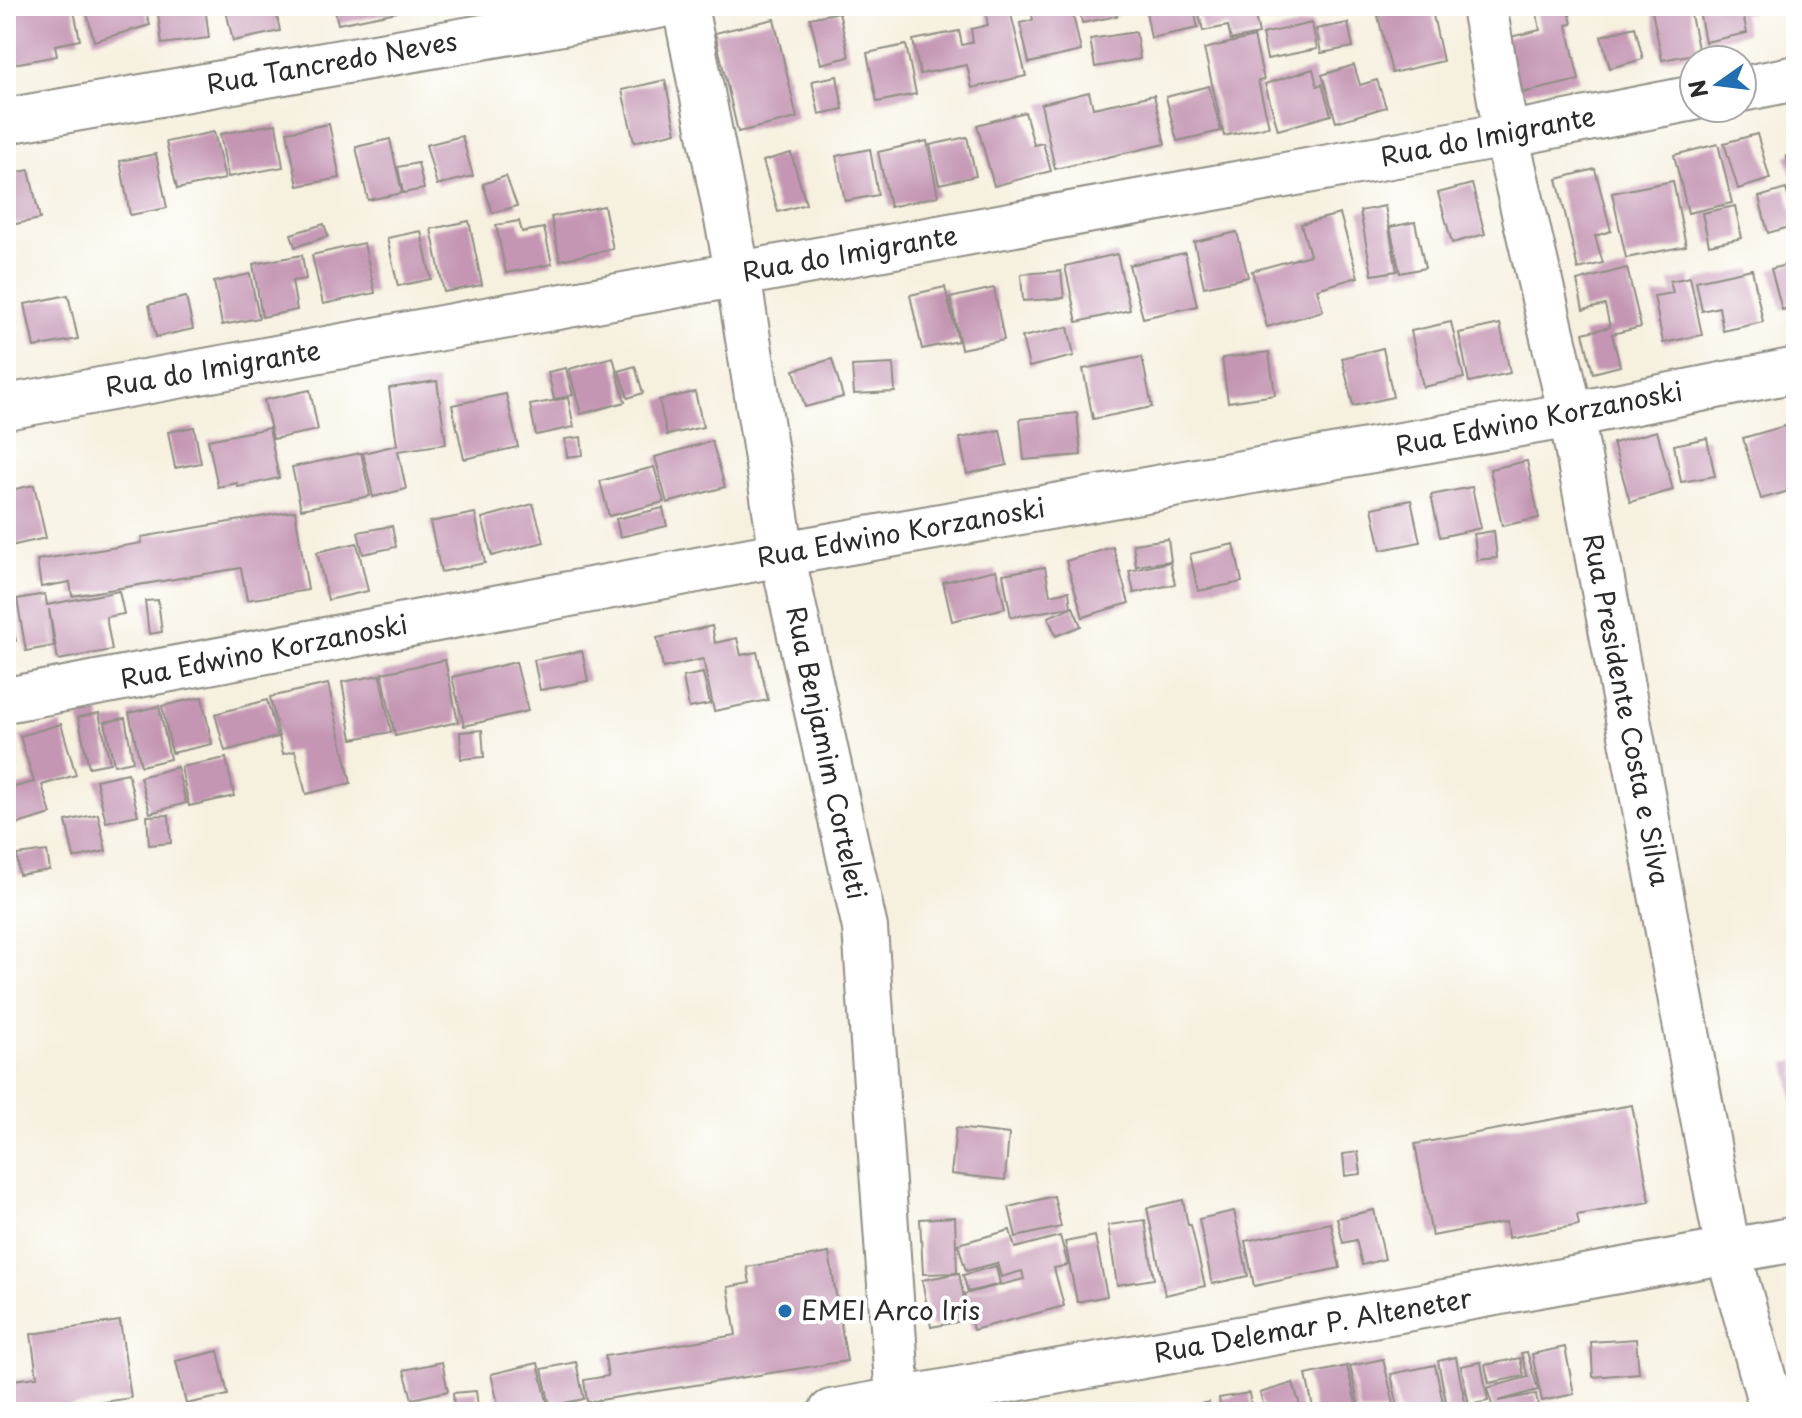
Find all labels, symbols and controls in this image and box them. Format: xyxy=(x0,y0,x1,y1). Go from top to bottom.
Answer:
street label: Rua Tancredo Neves xyxy=(203,20,460,103)
north arrow xyxy=(1678,44,1758,124)
text: N xyxy=(1679,77,1715,102)
street label: Rua do Imigrante xyxy=(1377,96,1598,175)
street label: Rua do Imigrante xyxy=(739,214,960,291)
street label: Rua do Imigrante xyxy=(102,329,323,406)
street label: Rua Edwino Korzanoski xyxy=(1392,371,1686,465)
street label: Rua Edwino Korzanoski xyxy=(754,487,1048,576)
street label: Rua Presidente Costa e Silva xyxy=(1574,530,1681,889)
street label: Rua Benjamim Corteleti xyxy=(777,603,878,903)
street label: Rua Edwino Korzanoski xyxy=(117,604,411,698)
street label: Rua Delemar P. Alteneter xyxy=(1151,1277,1476,1372)
place label: EMEI Arco Iris xyxy=(801,1290,980,1329)
marker: EMEI Arco Iris xyxy=(776,1302,794,1320)

